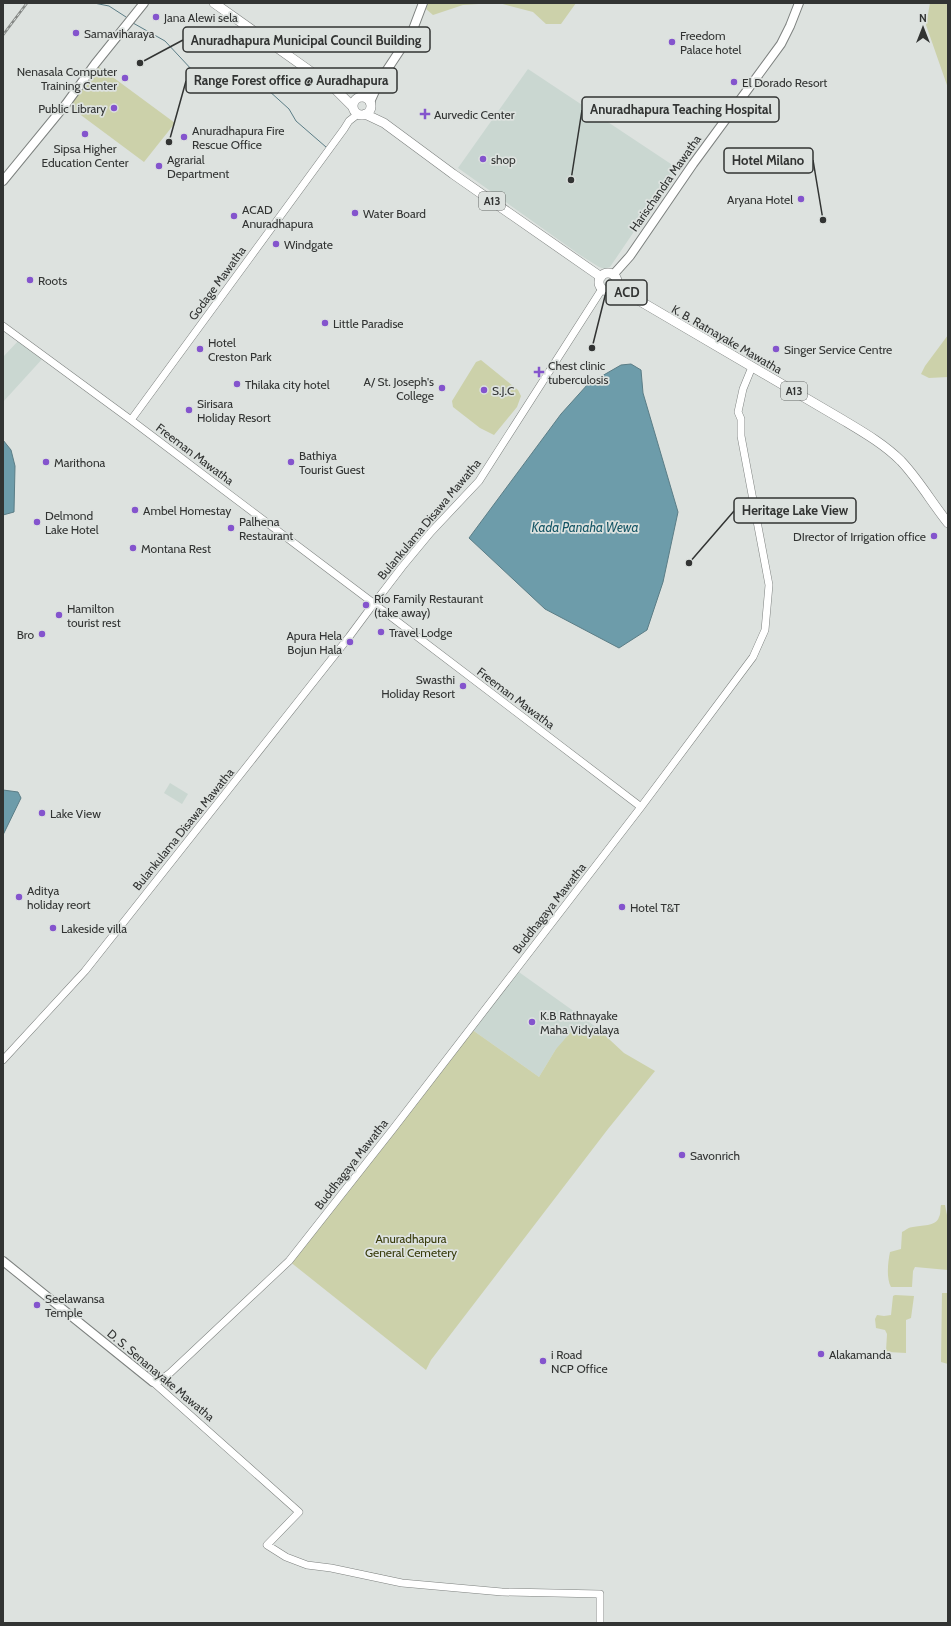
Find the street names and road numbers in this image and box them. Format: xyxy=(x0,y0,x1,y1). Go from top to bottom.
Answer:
street label: Harischandra Mawatha xyxy=(626,132,704,234)
road number: A13 xyxy=(479,192,505,210)
street label: Godage Mawatha xyxy=(185,243,249,323)
street label: K. B. Ratnayake Mawatha xyxy=(669,301,785,377)
road number: A13 xyxy=(781,382,807,400)
street label: Freeman Mawatha xyxy=(153,420,237,488)
street label: Bulankulama Disawa Mawatha xyxy=(374,456,484,582)
street label: Freeman Mawatha xyxy=(474,664,558,732)
street label: Bulankulama Disawa Mawatha xyxy=(129,765,237,893)
street label: Buddhagaya Mawatha xyxy=(509,860,589,956)
street label: Buddhagaya Mawatha xyxy=(311,1116,391,1212)
street label: D. S. Senanayake Mawatha xyxy=(104,1326,218,1424)

